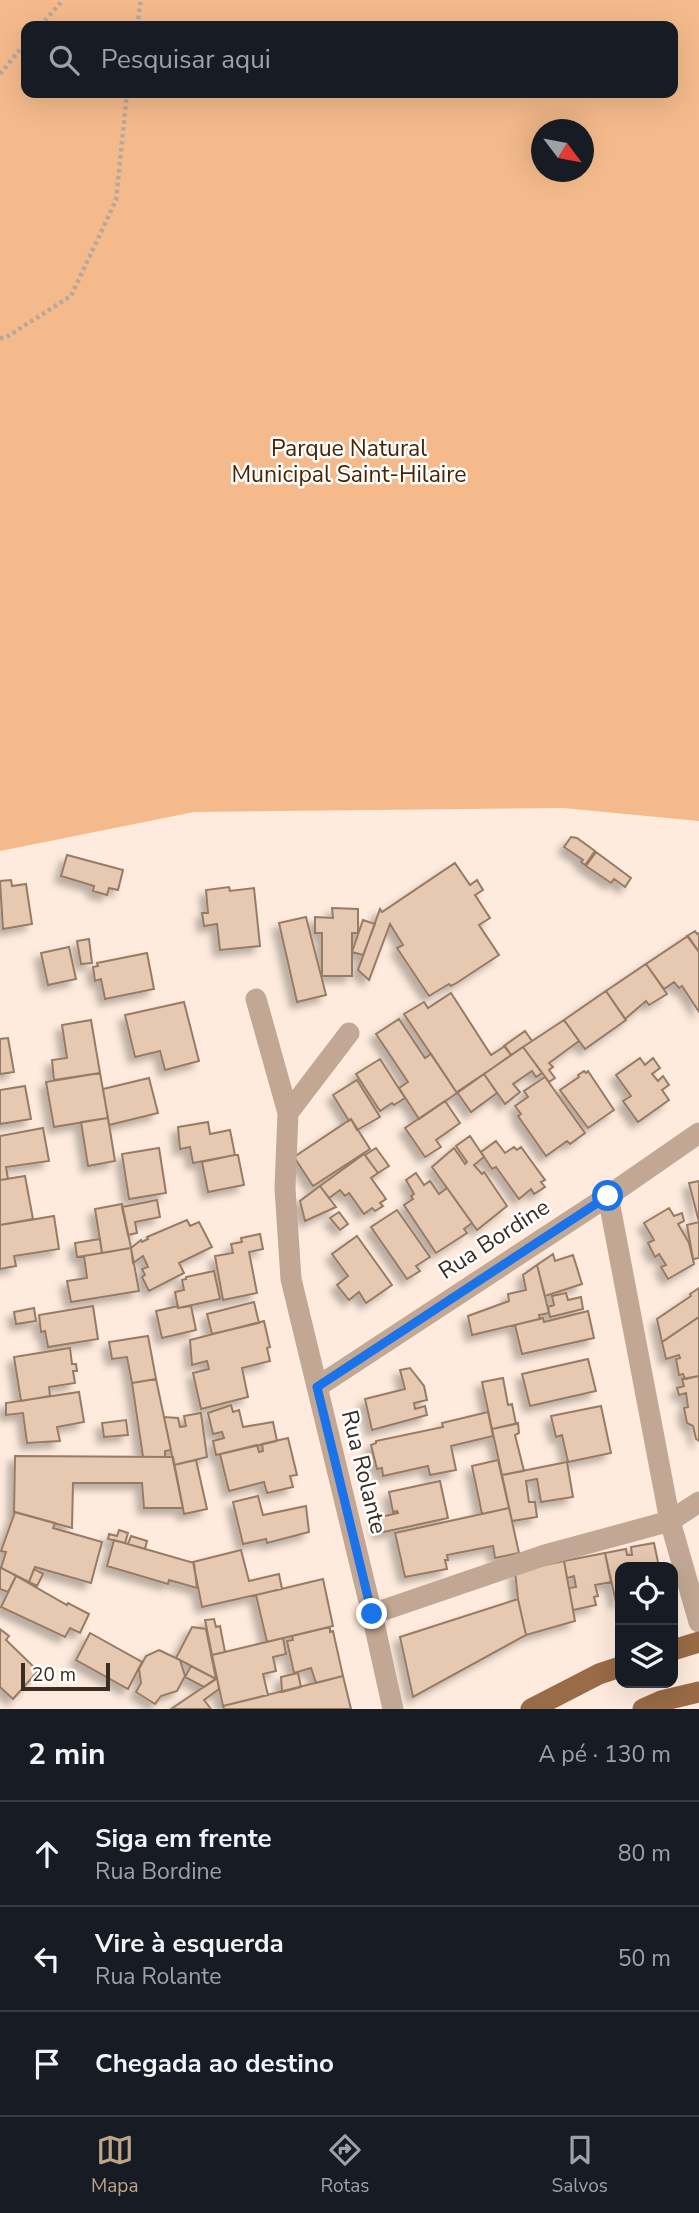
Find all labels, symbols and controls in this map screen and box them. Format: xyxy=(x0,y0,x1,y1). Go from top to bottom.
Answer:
search box xyxy=(21,21,678,98)
icon: search xyxy=(45,41,83,79)
text: Pesquisar aqui xyxy=(101,42,271,77)
north arrow xyxy=(531,119,594,182)
park label: Parque Natural Municipal Saint-Hilaire xyxy=(231,433,467,490)
route start xyxy=(592,1180,623,1211)
street label: Rua Bordine xyxy=(432,1191,556,1287)
street label: Rua Rolante xyxy=(334,1407,394,1537)
map controls xyxy=(615,1562,678,1688)
button: locate xyxy=(615,1562,678,1625)
route end xyxy=(356,1598,387,1629)
button: layers xyxy=(615,1625,678,1688)
scale bar xyxy=(21,1660,110,1692)
text: 20 m xyxy=(32,1662,76,1688)
text: 2 min xyxy=(28,1734,106,1775)
text: A pé · 130 m xyxy=(539,1739,671,1770)
text: Siga em frente xyxy=(95,1821,272,1856)
icon: ahead xyxy=(28,1835,66,1873)
text: 80 m xyxy=(618,1838,671,1869)
text: Rua Bordine xyxy=(95,1856,222,1887)
text: Vire à esquerda xyxy=(95,1926,284,1961)
icon: left xyxy=(28,1940,66,1978)
text: 50 m xyxy=(618,1943,671,1974)
text: Rua Rolante xyxy=(95,1961,222,1992)
icon: arrive xyxy=(28,2045,66,2083)
text: Chegada ao destino xyxy=(95,2046,334,2081)
tab: Mapa xyxy=(91,2131,139,2199)
tab: Rotas xyxy=(321,2131,369,2199)
tab: Salvos xyxy=(551,2131,608,2199)

